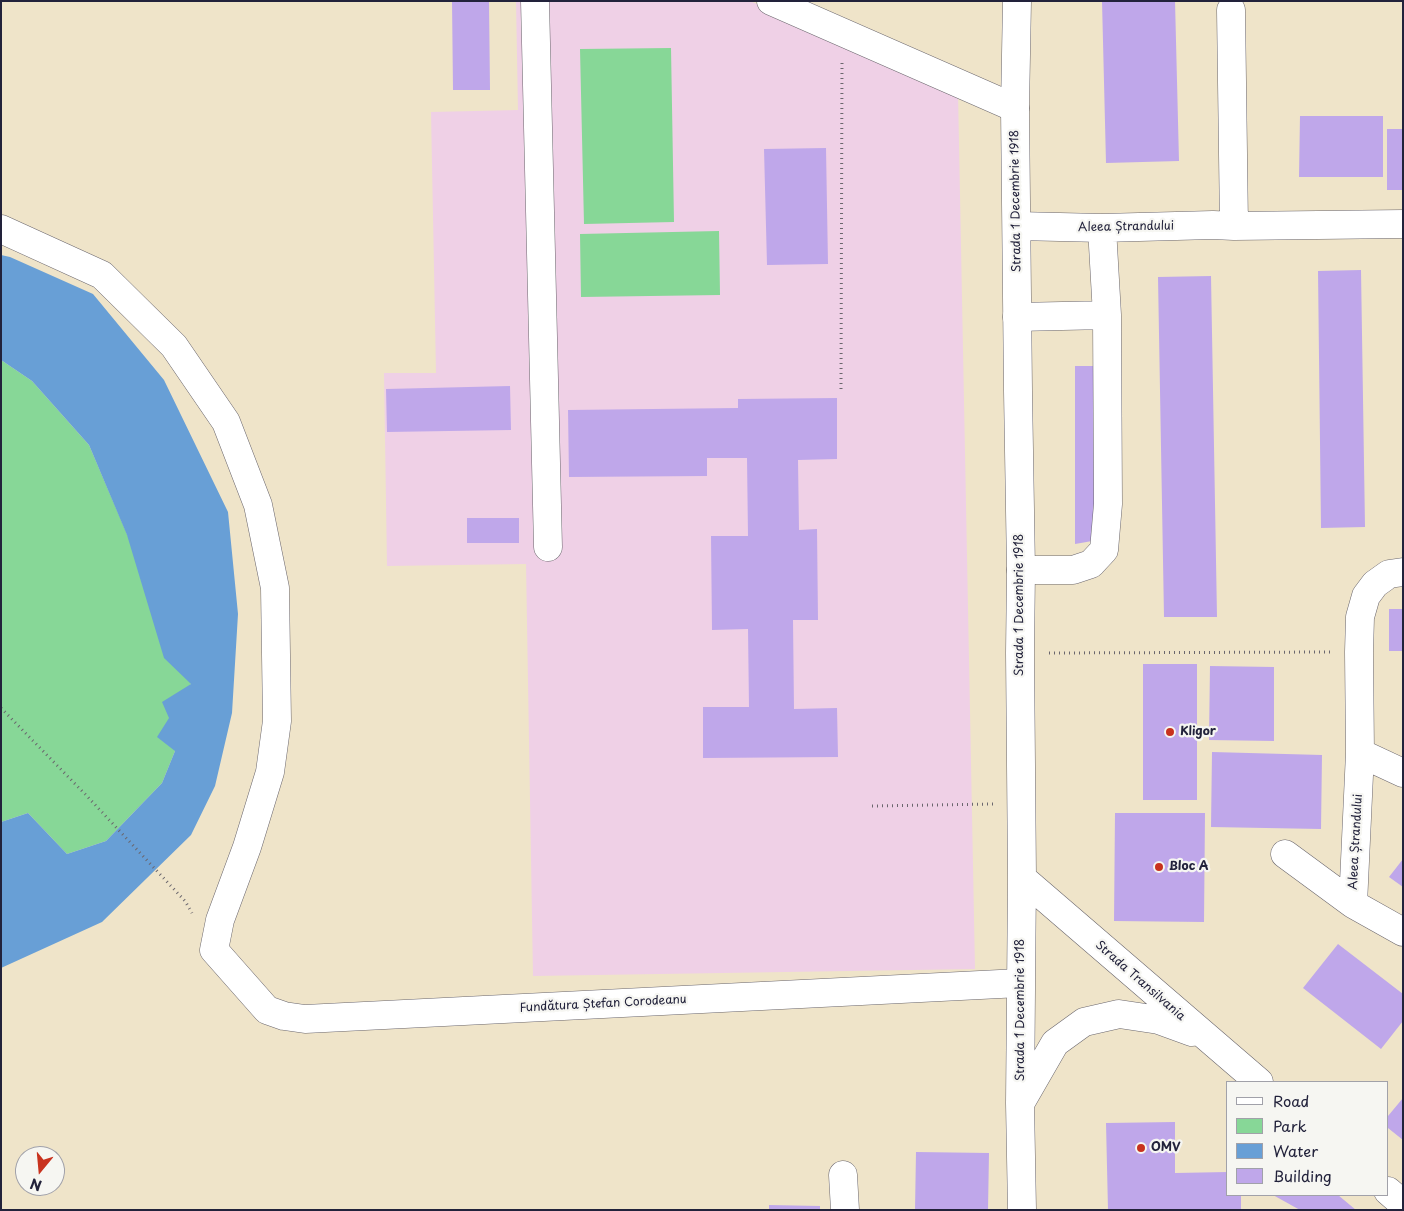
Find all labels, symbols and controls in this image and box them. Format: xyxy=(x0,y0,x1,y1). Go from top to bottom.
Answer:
street label: Strada 1 Decembrie 1918 xyxy=(1008,130,1024,272)
street label: Aleea Ștrandului xyxy=(1078,219,1174,235)
street label: Strada 1 Decembrie 1918 xyxy=(1013,534,1027,676)
place label: Kligor xyxy=(1180,725,1216,739)
marker: Kligor xyxy=(1164,726,1176,738)
street label: Aleea Ștrandului xyxy=(1346,794,1366,890)
place label: Bloc A xyxy=(1169,860,1209,874)
marker: Bloc A xyxy=(1153,861,1165,873)
street label: Strada Transilvania xyxy=(1092,938,1188,1024)
street label: Strada 1 Decembrie 1918 xyxy=(1014,939,1028,1081)
street label: Fundătura Ștefan Corodeanu xyxy=(519,992,687,1016)
legend xyxy=(1226,1081,1389,1196)
text: Road xyxy=(1273,1089,1309,1112)
text: Park xyxy=(1273,1114,1307,1137)
text: Water xyxy=(1273,1139,1318,1162)
place label: OMV xyxy=(1151,1141,1180,1155)
marker: OMV xyxy=(1135,1142,1147,1154)
north arrow xyxy=(15,1146,65,1196)
text: Building xyxy=(1273,1164,1332,1187)
text: N xyxy=(27,1173,44,1197)

